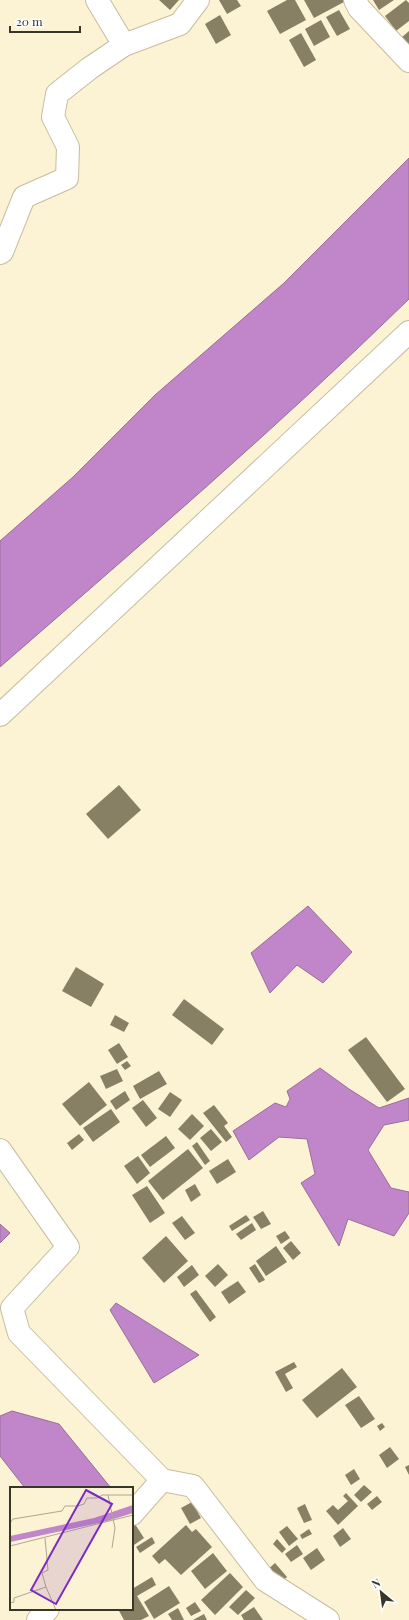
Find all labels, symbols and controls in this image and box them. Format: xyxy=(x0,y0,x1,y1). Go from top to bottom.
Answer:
scale bar xyxy=(10,8,80,34)
text: 20 m xyxy=(16,13,43,29)
inset map xyxy=(10,1487,133,1610)
north arrow xyxy=(361,1572,401,1612)
text: N xyxy=(369,1574,383,1591)

